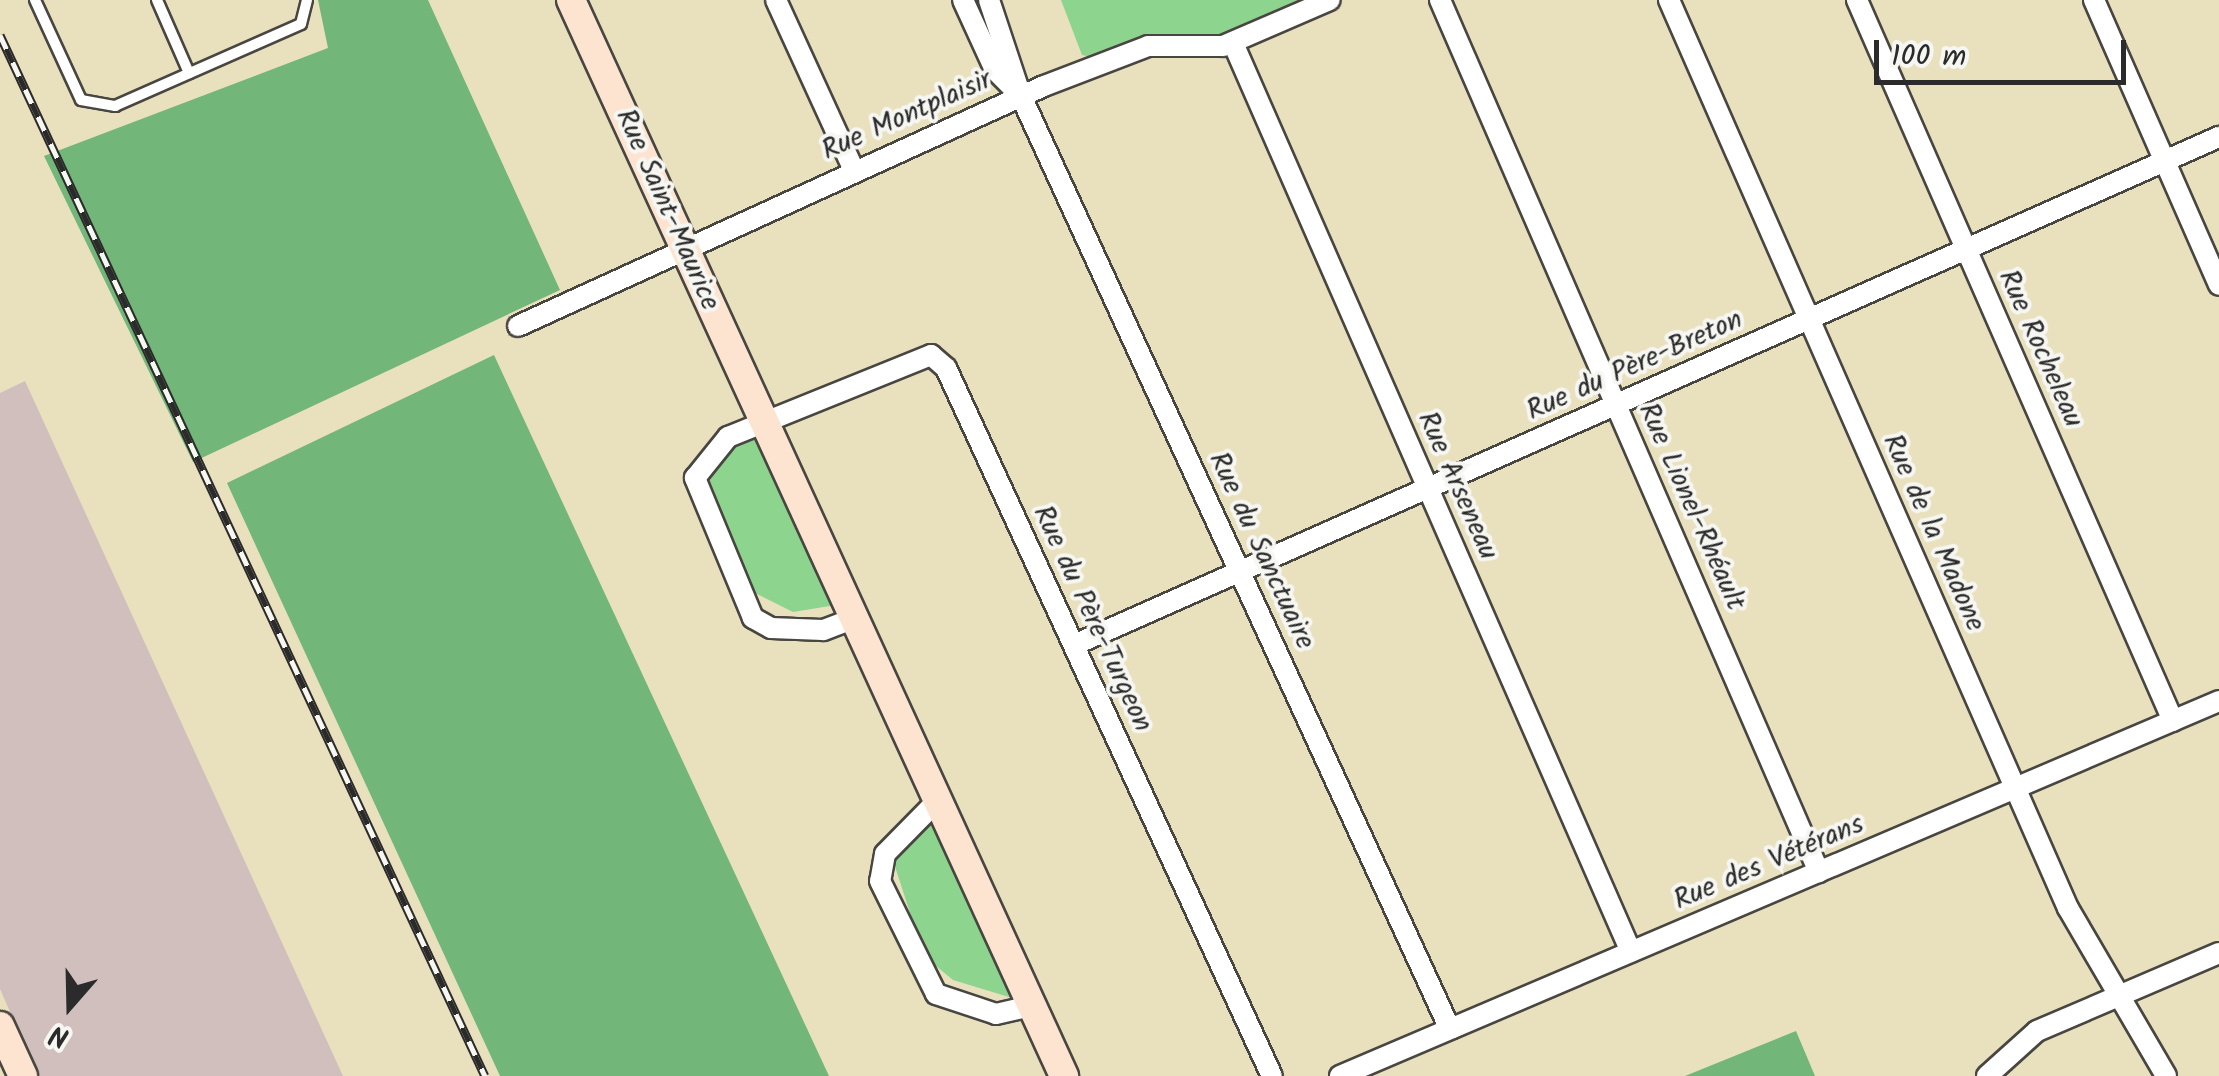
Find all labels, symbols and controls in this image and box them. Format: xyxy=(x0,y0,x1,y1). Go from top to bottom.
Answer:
scale bar xyxy=(1879,20,2132,82)
text: 100 m xyxy=(1891,33,1966,81)
street label: Rue Montplaisir xyxy=(817,64,997,168)
street label: Rue Saint-Maurice xyxy=(608,104,726,316)
street label: Rue Rocheleau xyxy=(1990,265,2090,433)
street label: Rue du Père-Breton xyxy=(1522,303,1748,429)
street label: Rue Lionel-Rhéault xyxy=(1630,398,1752,616)
street label: Rue Arseneau xyxy=(1409,407,1505,565)
street label: Rue de la Madone xyxy=(1875,429,1991,637)
street label: Rue du Sanctuaire xyxy=(1201,447,1321,655)
street label: Rue du Père-Turgeon xyxy=(1025,501,1159,737)
street label: Rue des Vétérans xyxy=(1669,808,1869,918)
north arrow xyxy=(20,956,120,1056)
text: N xyxy=(44,1010,76,1059)

